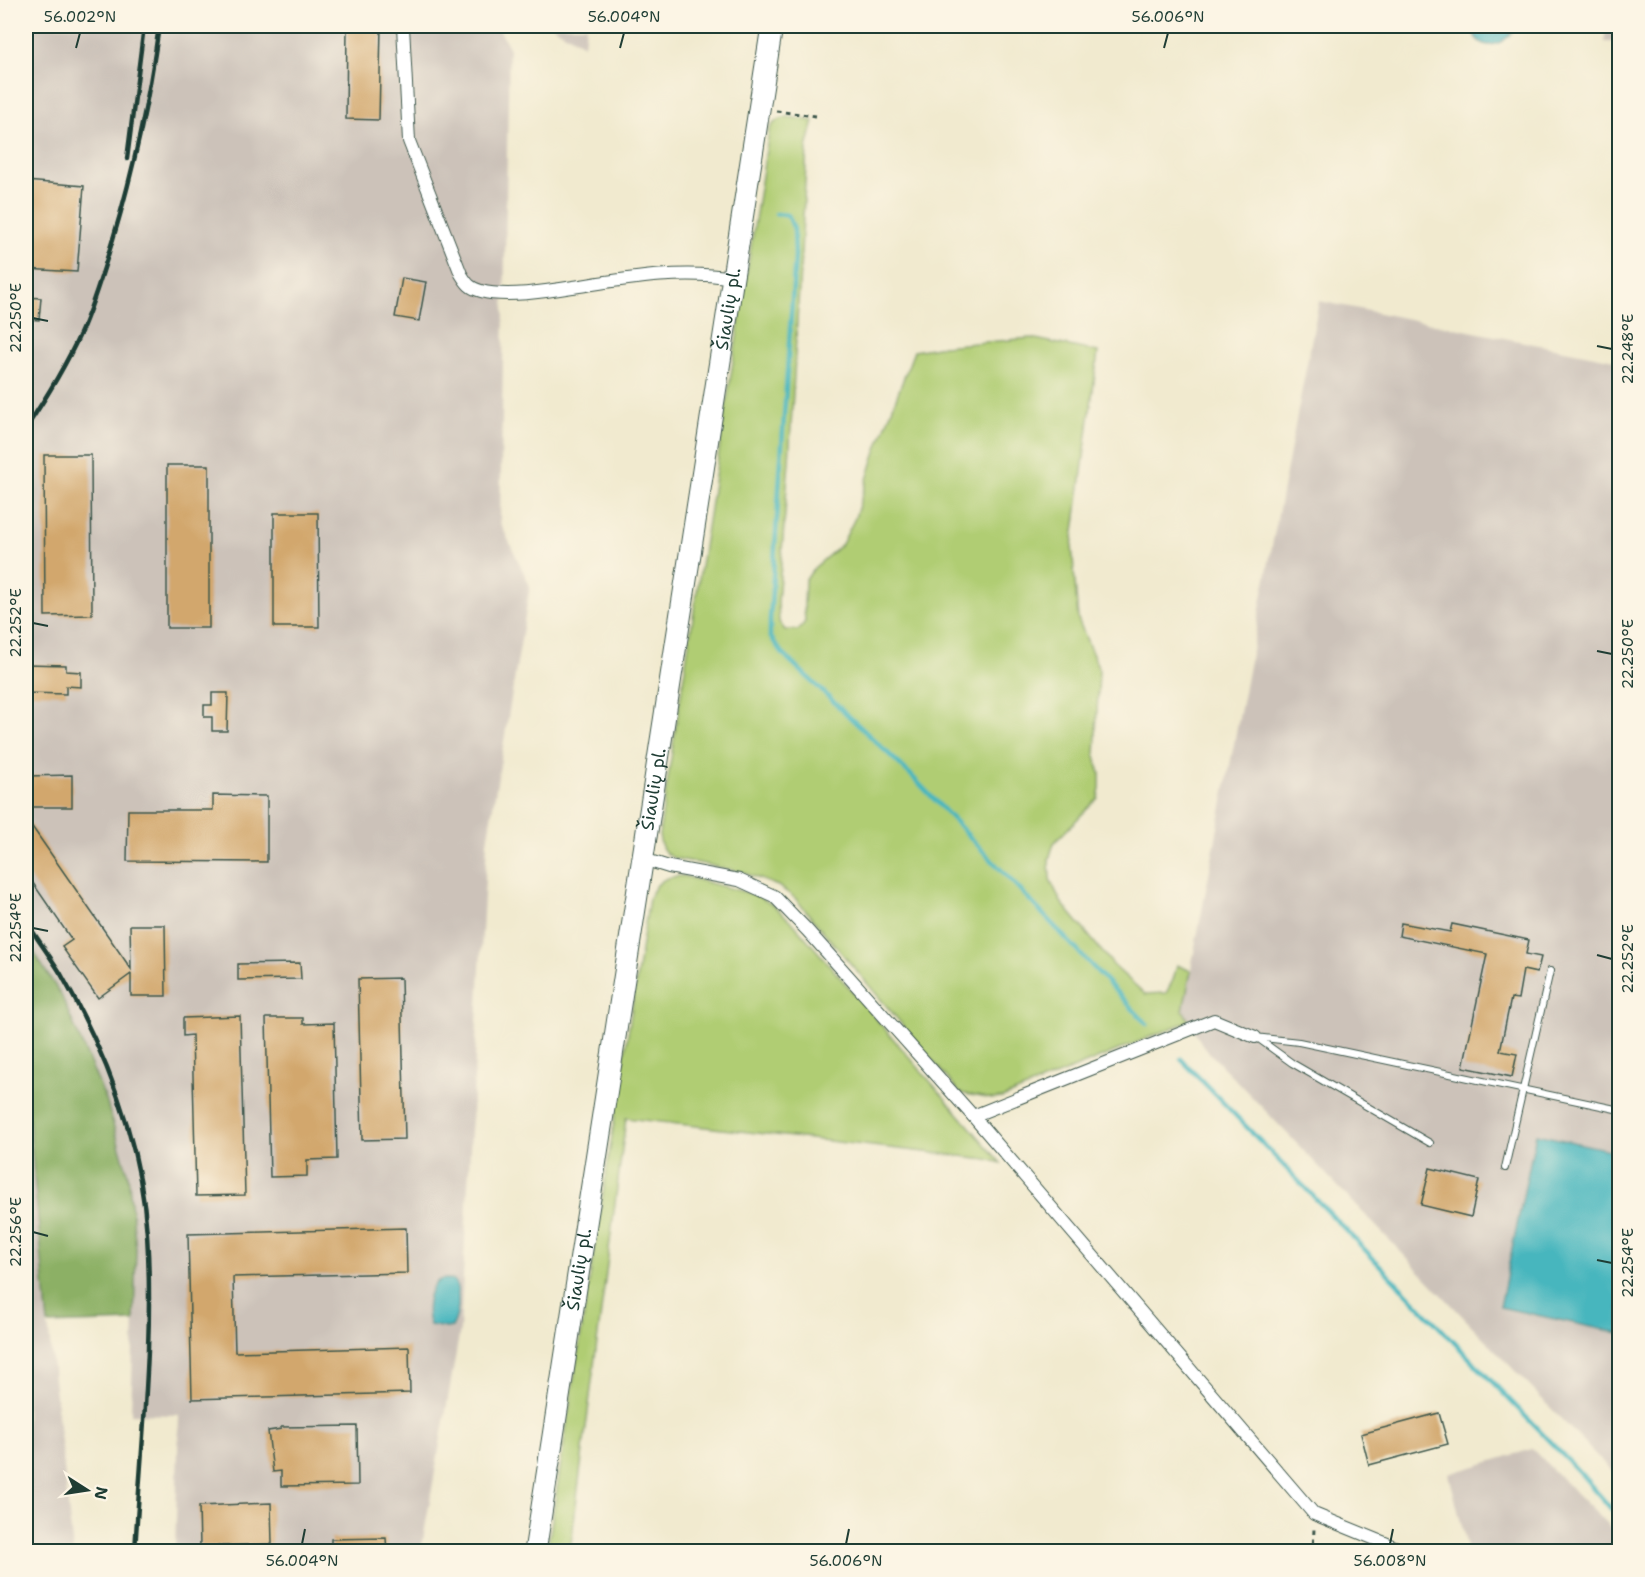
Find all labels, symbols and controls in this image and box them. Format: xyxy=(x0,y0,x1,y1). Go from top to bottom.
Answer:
text: 56.002°N xyxy=(44,7,116,27)
text: 56.004°N xyxy=(588,7,660,27)
text: 56.006°N xyxy=(1132,7,1204,27)
street label: Šiaulių pl. xyxy=(710,266,746,352)
text: 22.250°E xyxy=(6,283,26,353)
text: 22.248°E xyxy=(1618,314,1638,384)
text: 22.252°E xyxy=(6,588,26,658)
text: 22.250°E xyxy=(1618,619,1638,689)
street label: Šiaulių pl. xyxy=(635,746,672,832)
text: 22.254°E xyxy=(6,893,26,963)
text: 22.252°E xyxy=(1618,924,1638,994)
text: 22.256°E xyxy=(6,1197,26,1267)
street label: Šiaulių pl. xyxy=(561,1226,597,1312)
text: 22.254°E xyxy=(1618,1228,1638,1298)
north arrow xyxy=(57,1460,117,1520)
text: N xyxy=(90,1485,113,1501)
text: 56.004°N xyxy=(266,1551,338,1571)
text: 56.006°N xyxy=(810,1551,882,1571)
text: 56.008°N xyxy=(1354,1551,1426,1571)

